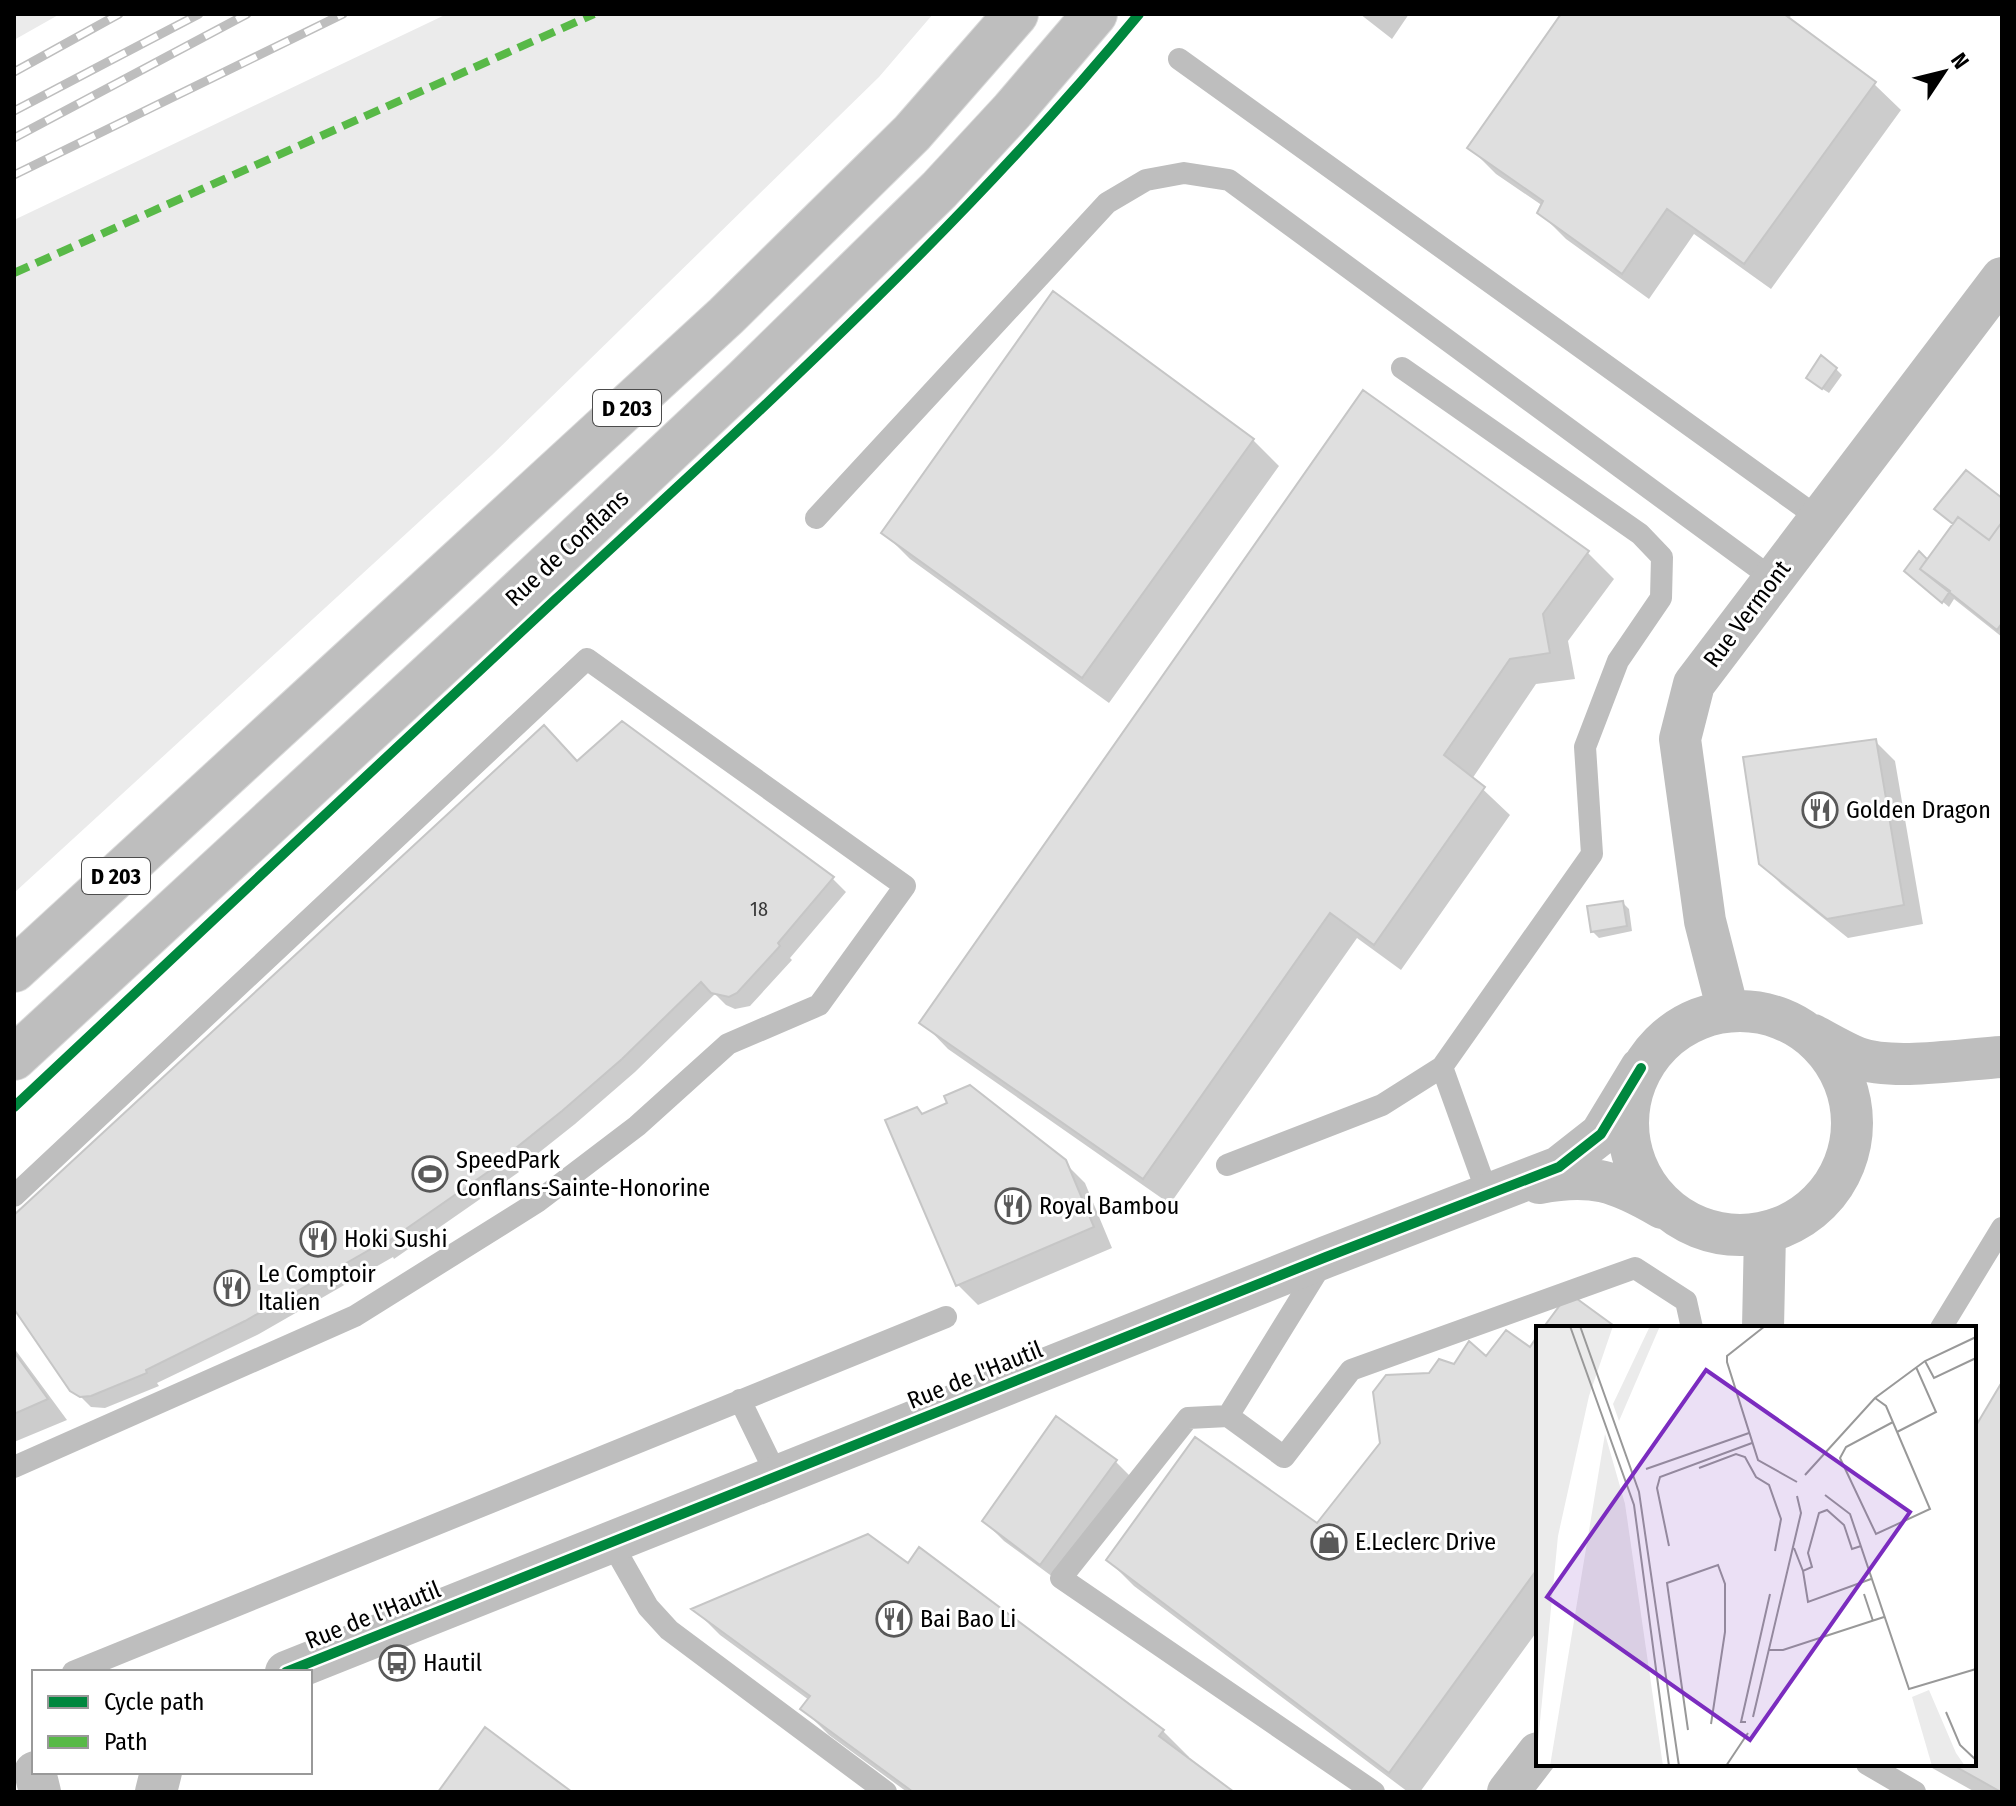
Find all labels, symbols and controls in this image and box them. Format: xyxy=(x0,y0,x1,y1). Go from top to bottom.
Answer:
north arrow xyxy=(1904,32,1984,112)
text: N xyxy=(1945,48,1975,74)
road number: D 203 xyxy=(593,390,661,426)
street label: Rue de Conflans xyxy=(500,484,634,612)
street label: Rue Vermont xyxy=(1698,555,1796,673)
restaurant icon: Golden Dragon xyxy=(1801,791,1839,829)
place label: Golden Dragon xyxy=(1846,796,1991,824)
road number: D 203 xyxy=(82,858,150,894)
house number: 18 xyxy=(750,897,768,921)
place label: SpeedPark Conflans-Sainte-Honorine xyxy=(456,1146,710,1202)
sports icon: SpeedPark Conflans-Sainte-Honorine xyxy=(411,1155,449,1193)
restaurant icon: Royal Bambou xyxy=(994,1187,1032,1225)
place label: Royal Bambou xyxy=(1039,1192,1179,1220)
restaurant icon: Hoki Sushi xyxy=(299,1220,337,1258)
place label: Hoki Sushi xyxy=(344,1225,447,1253)
place label: Le Comptoir Italien xyxy=(258,1260,376,1316)
restaurant icon: Le Comptoir Italien xyxy=(213,1269,251,1307)
inset map xyxy=(1536,1326,1976,1766)
street label: Rue de l'Hautil xyxy=(903,1335,1047,1415)
shop icon: E.Leclerc Drive xyxy=(1310,1523,1348,1561)
place label: E.Leclerc Drive xyxy=(1355,1528,1496,1556)
street label: Rue de l'Hautil xyxy=(301,1575,445,1655)
restaurant icon: Bai Bao Li xyxy=(875,1600,913,1638)
place label: Bai Bao Li xyxy=(920,1605,1016,1633)
bus stop icon: Hautil xyxy=(378,1644,416,1682)
place label: Hautil xyxy=(423,1649,482,1677)
legend xyxy=(32,1670,312,1774)
text: Cycle path xyxy=(104,1688,204,1716)
text: Path xyxy=(104,1728,148,1756)

